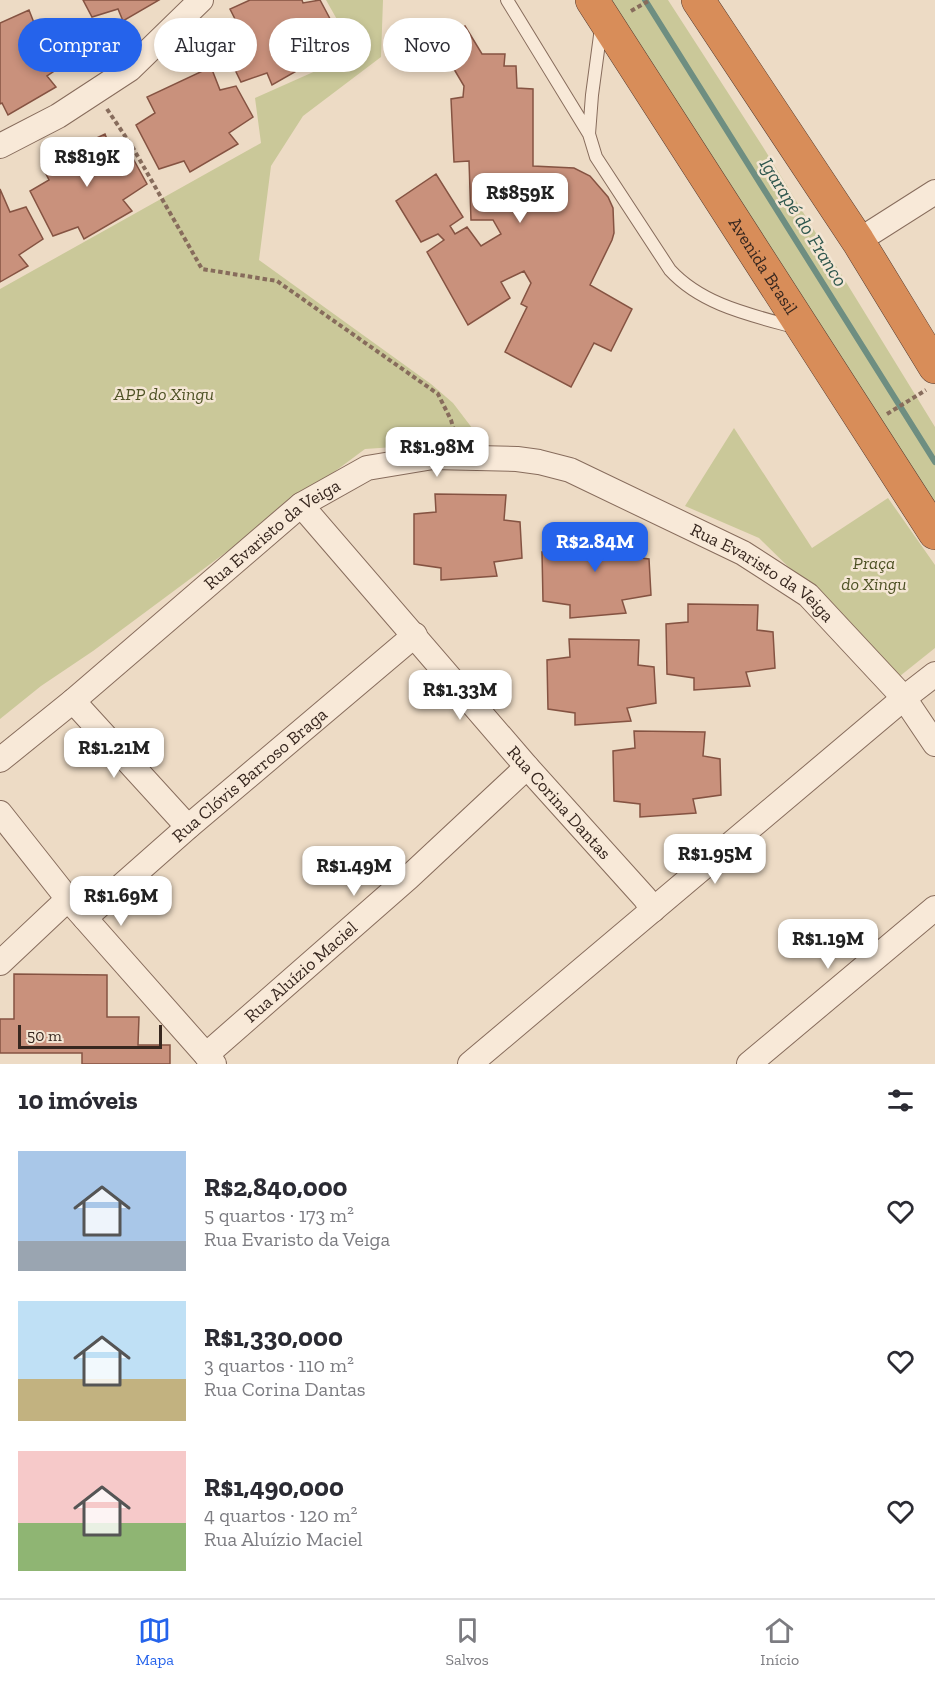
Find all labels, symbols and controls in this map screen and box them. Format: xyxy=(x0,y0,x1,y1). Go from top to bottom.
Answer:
chip: Comprar xyxy=(18,18,142,72)
chip: Alugar xyxy=(154,18,257,72)
chip: Filtros xyxy=(269,18,371,72)
chip: Novo xyxy=(383,18,472,72)
pin: R$819K xyxy=(38,137,136,188)
text: R$819K xyxy=(54,144,120,168)
water label: Igarapé do Franco xyxy=(755,153,853,291)
pin: R$859K xyxy=(471,173,569,224)
text: R$859K xyxy=(486,180,554,204)
street label: Avenida Brasil xyxy=(724,213,802,319)
park label: APP do Xingu xyxy=(113,383,214,405)
pin: R$1.98M xyxy=(382,427,492,478)
text: R$1.98M xyxy=(400,434,474,458)
street label: Rua Evaristo da Veiga xyxy=(200,474,344,594)
street label: Rua Evaristo da Veiga xyxy=(687,518,839,627)
pin: R$2.84M xyxy=(540,522,650,573)
text: R$2.84M xyxy=(556,529,634,553)
park label: Praça do Xingu xyxy=(841,552,907,595)
pin: R$1.33M xyxy=(405,670,515,721)
text: R$1.33M xyxy=(423,677,497,701)
street label: Rua Clóvis Barroso Braga xyxy=(167,703,332,847)
pin: R$1.21M xyxy=(59,728,169,779)
text: R$1.21M xyxy=(78,735,150,759)
street label: Rua Corina Dantas xyxy=(502,741,616,864)
pin: R$1.95M xyxy=(660,834,770,885)
text: R$1.95M xyxy=(678,841,752,865)
pin: R$1.49M xyxy=(299,846,409,897)
text: R$1.49M xyxy=(316,853,392,877)
pin: R$1.69M xyxy=(66,876,176,927)
text: R$1.69M xyxy=(84,883,158,907)
street label: Rua Aluízio Maciel xyxy=(240,916,362,1027)
pin: R$1.19M xyxy=(773,919,883,970)
text: R$1.19M xyxy=(792,926,864,950)
scale bar xyxy=(18,1022,162,1050)
text: 50 m xyxy=(27,1026,62,1045)
text: 10 imóveis xyxy=(18,1084,138,1116)
icon: filters xyxy=(884,1084,917,1117)
text: R$2,840,000 xyxy=(204,1171,348,1203)
icon: home xyxy=(66,1175,138,1247)
icon: heart xyxy=(884,1195,917,1228)
text: 5 quartos · 173 m² xyxy=(204,1203,354,1227)
text: Rua Evaristo da Veiga xyxy=(204,1227,390,1251)
text: R$1,330,000 xyxy=(204,1321,343,1353)
icon: home xyxy=(66,1325,138,1397)
icon: heart xyxy=(884,1345,917,1378)
text: 3 quartos · 110 m² xyxy=(204,1353,354,1377)
text: Rua Corina Dantas xyxy=(204,1377,366,1401)
text: R$1,490,000 xyxy=(204,1471,344,1503)
icon: home xyxy=(66,1475,138,1547)
icon: heart xyxy=(884,1495,917,1528)
text: 4 quartos · 120 m² xyxy=(204,1503,357,1527)
text: Rua Aluízio Maciel xyxy=(204,1527,363,1551)
tab: Mapa xyxy=(136,1614,174,1669)
tab: Salvos xyxy=(445,1614,489,1669)
tab: Início xyxy=(760,1614,799,1669)

